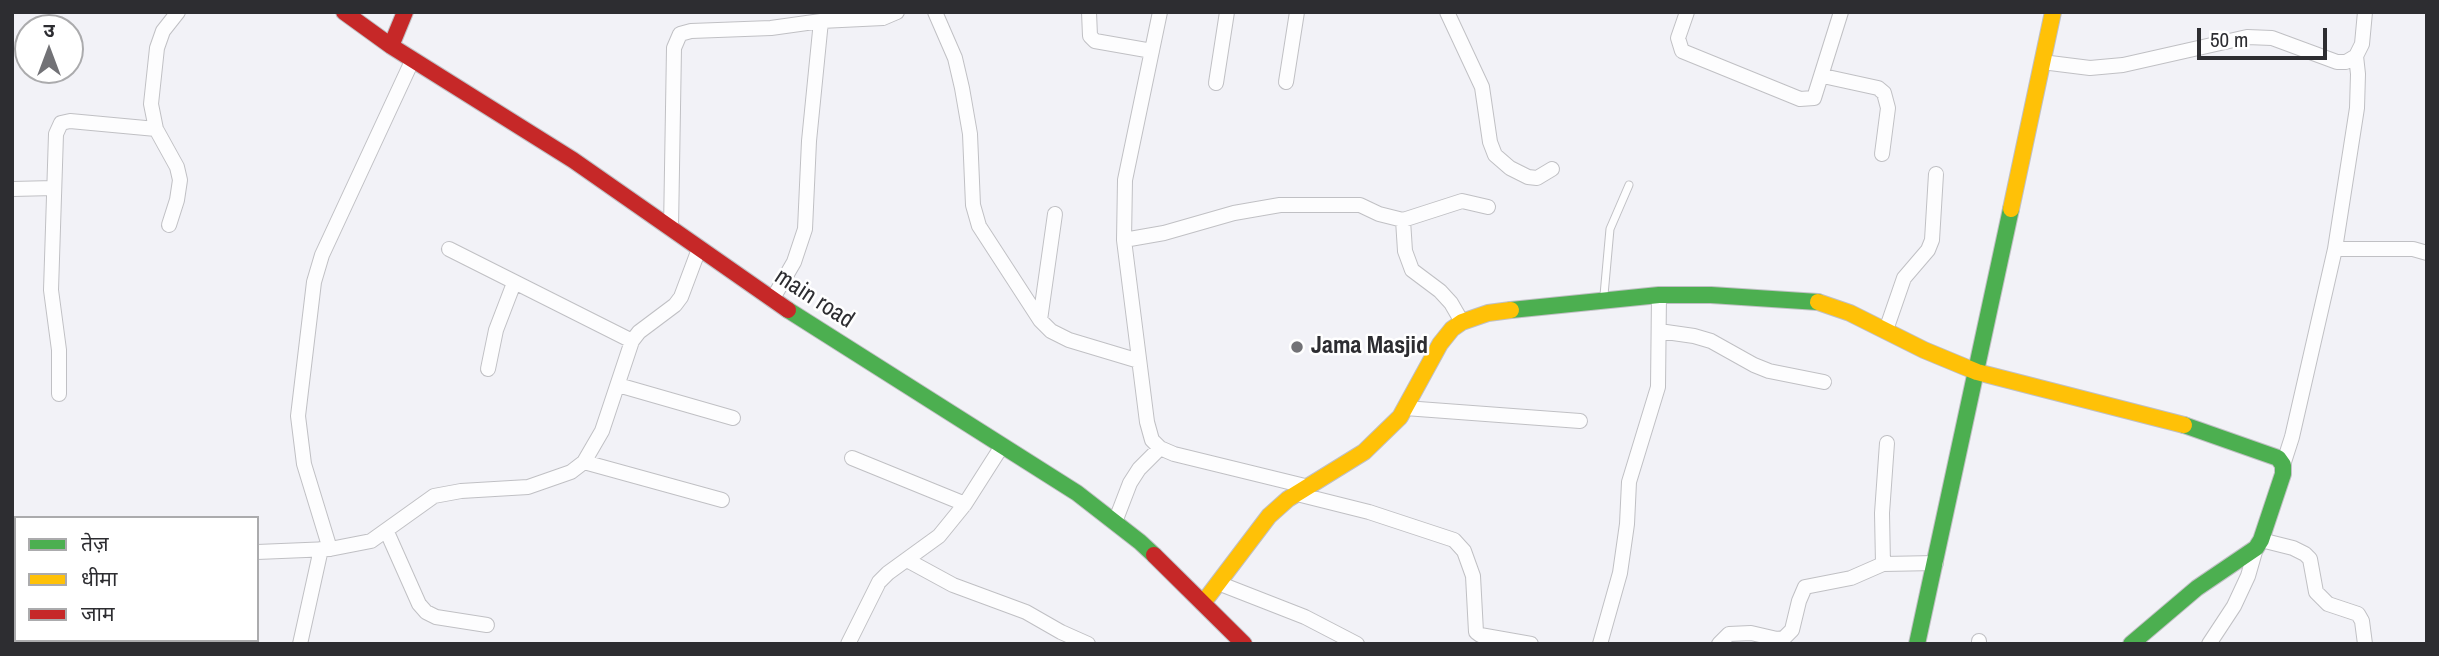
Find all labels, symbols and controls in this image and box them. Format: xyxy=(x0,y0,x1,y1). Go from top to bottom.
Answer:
north arrow xyxy=(14,14,84,84)
scale bar xyxy=(2201,14,2330,58)
text: उ xyxy=(43,17,55,43)
text: 50 m xyxy=(2210,25,2248,54)
street label: main road xyxy=(769,263,859,335)
place label: Jama Masjid xyxy=(1311,333,1428,361)
marker: Jama Masjid xyxy=(1289,339,1305,355)
legend xyxy=(14,516,259,642)
text: तेज़ xyxy=(81,529,109,558)
text: धीमा xyxy=(81,564,117,593)
text: जाम xyxy=(81,599,115,628)

